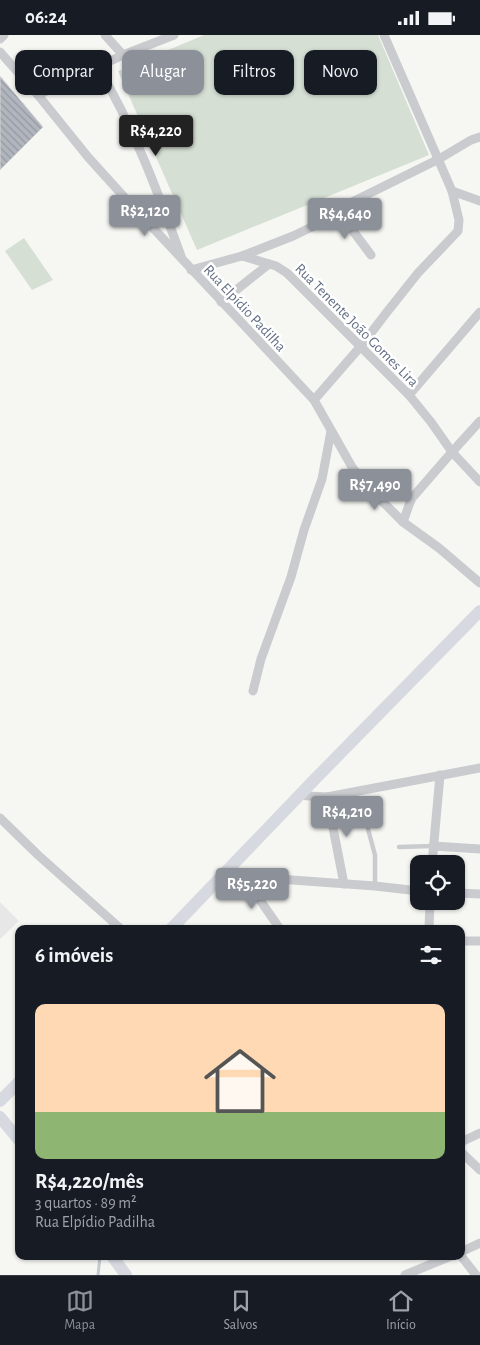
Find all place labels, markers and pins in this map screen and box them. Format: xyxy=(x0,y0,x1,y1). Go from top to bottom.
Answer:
pin: R$4,220 xyxy=(110,115,202,157)
pin: R$2,120 xyxy=(99,195,191,237)
pin: R$4,640 xyxy=(299,197,391,240)
pin: R$7,490 xyxy=(329,469,421,511)
pin: R$4,210 xyxy=(301,795,393,838)
pin: R$5,220 xyxy=(206,867,298,910)

